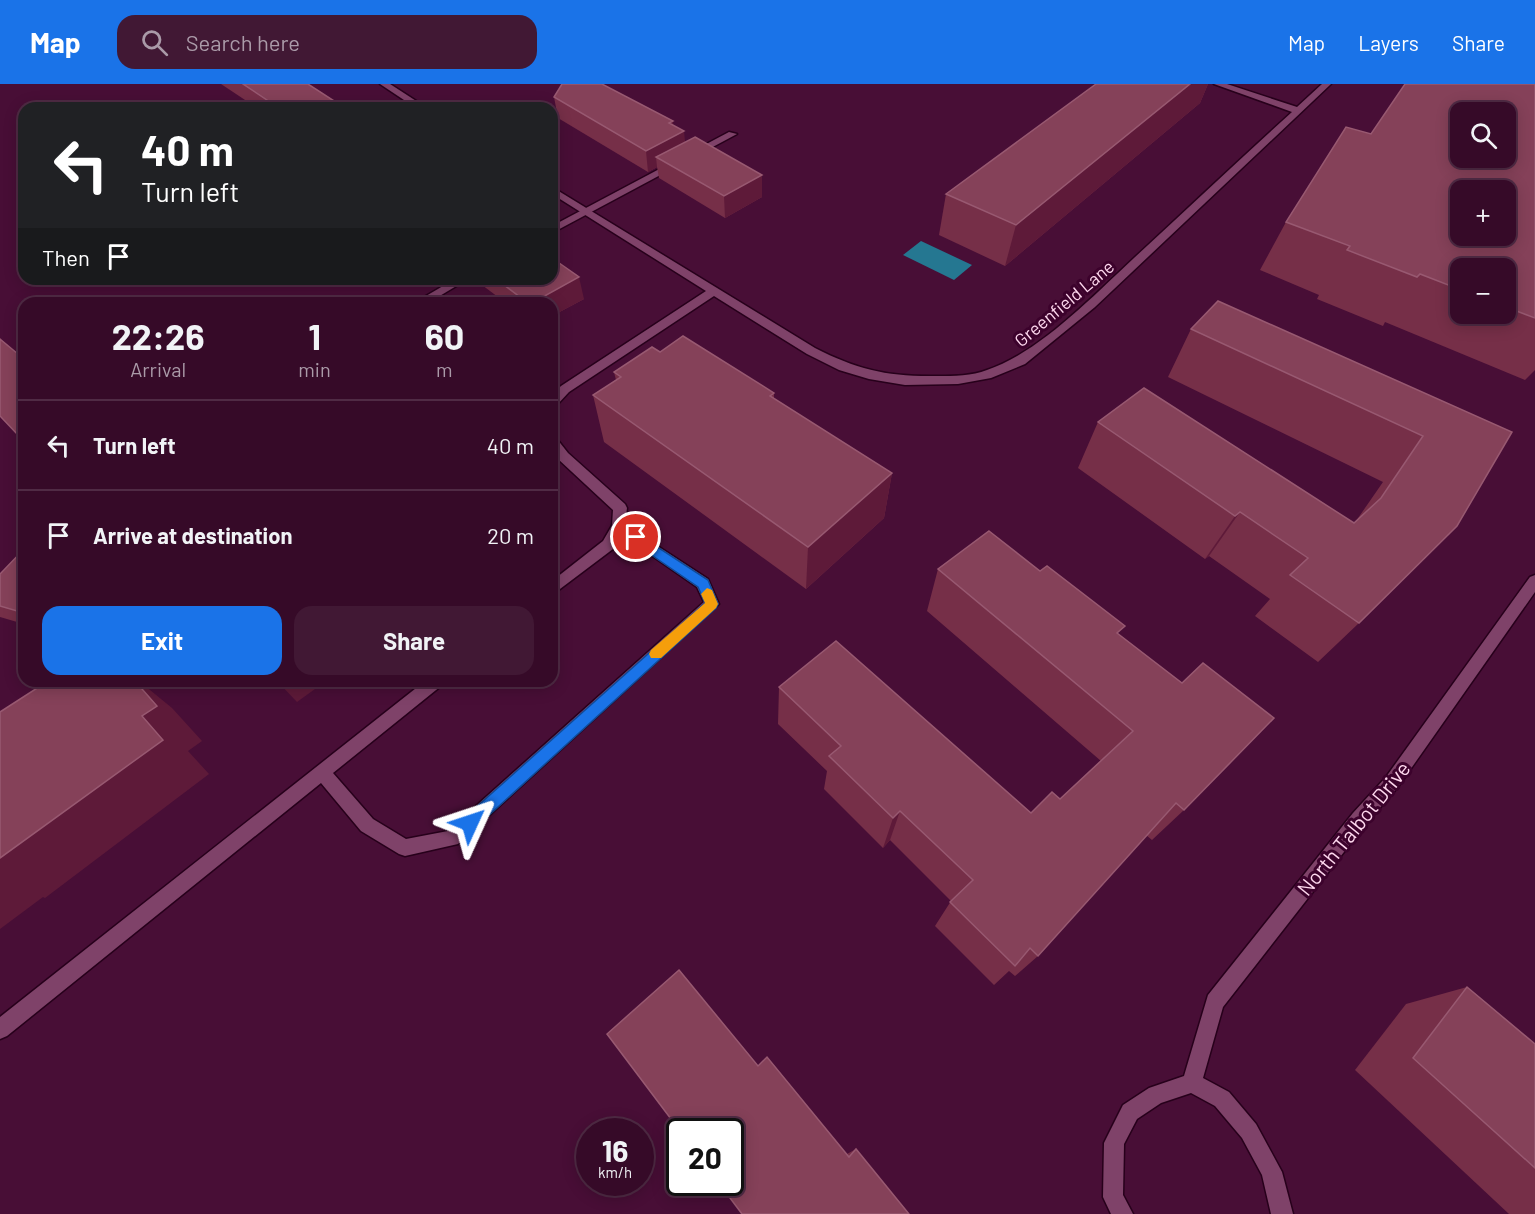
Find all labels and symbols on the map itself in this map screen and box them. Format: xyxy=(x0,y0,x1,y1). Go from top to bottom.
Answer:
street label: Greenfield Lane xyxy=(1010,255,1118,351)
pin xyxy=(610,511,661,562)
street label: North Talbot Drive xyxy=(1291,756,1415,900)
position arrow xyxy=(438,791,502,855)
speed limit sign: 20 xyxy=(666,1118,744,1196)

